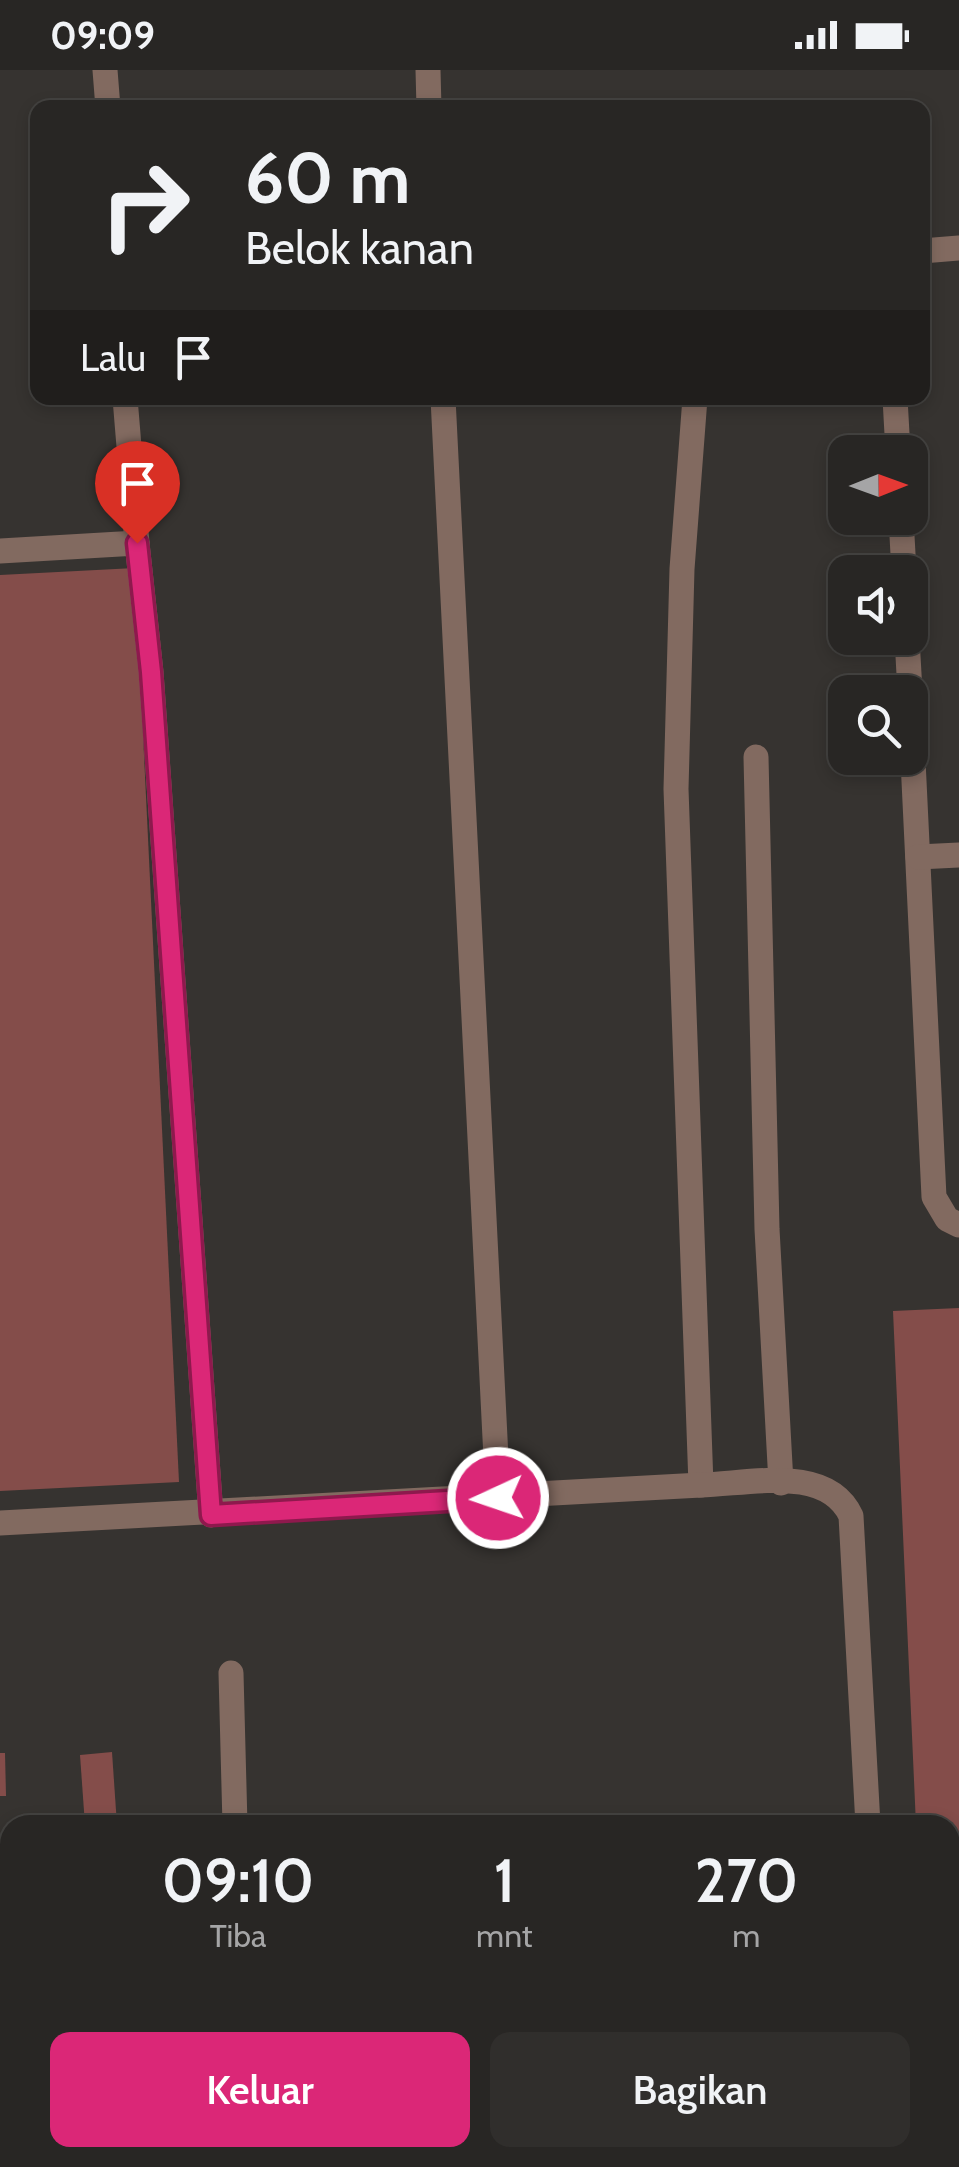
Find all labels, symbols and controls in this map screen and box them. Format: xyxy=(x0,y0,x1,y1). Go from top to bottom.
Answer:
text: 09:09 xyxy=(50,12,155,59)
text: 60 m xyxy=(245,135,410,221)
icon: right xyxy=(80,140,210,270)
text: Belok kanan xyxy=(245,221,474,275)
icon: arrive xyxy=(166,330,221,385)
text: Lalu xyxy=(80,334,146,381)
north arrow xyxy=(828,435,928,535)
map controls xyxy=(828,435,928,775)
pin xyxy=(95,441,180,544)
icon: arrive xyxy=(110,456,165,511)
button: sound xyxy=(828,555,928,655)
button: search xyxy=(828,675,928,775)
position arrow xyxy=(446,1446,550,1550)
text: 09:10 xyxy=(162,1844,314,1917)
text: 1 xyxy=(494,1844,515,1917)
text: 270 xyxy=(694,1844,798,1917)
text: Tiba xyxy=(210,1916,266,1955)
text: mnt xyxy=(476,1916,533,1955)
text: m xyxy=(732,1916,760,1955)
button: Keluar xyxy=(50,2032,470,2147)
button: Bagikan xyxy=(490,2032,910,2147)

